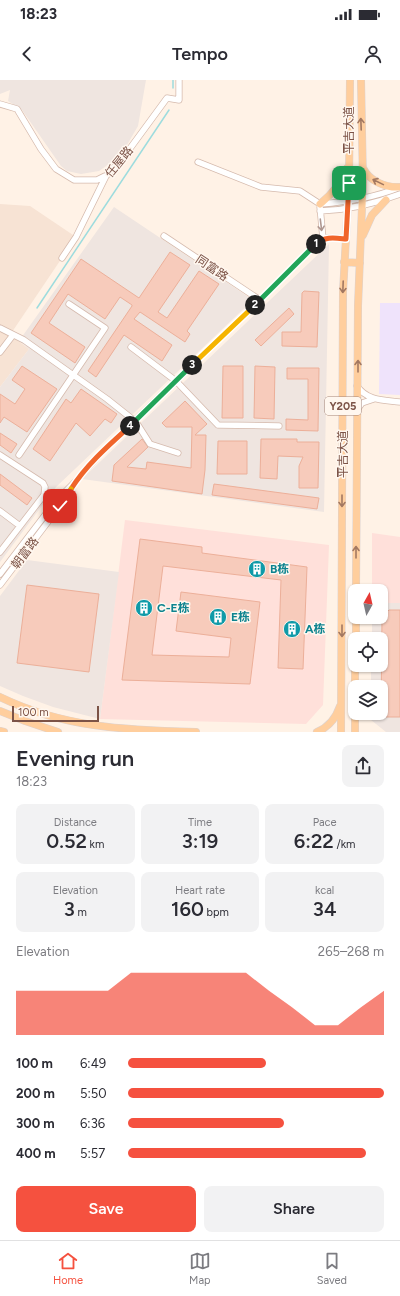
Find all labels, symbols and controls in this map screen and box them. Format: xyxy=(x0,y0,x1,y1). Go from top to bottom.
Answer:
text: 18:23 xyxy=(20,5,57,23)
icon: back xyxy=(16,43,38,65)
text: Tempo xyxy=(172,43,228,65)
icon: person xyxy=(362,43,384,65)
street label: 平吉大道 xyxy=(342,106,356,154)
one-way arrow xyxy=(358,118,365,131)
street label: 任屋路 xyxy=(102,144,136,180)
pin xyxy=(332,166,366,200)
icon: arrive xyxy=(338,172,360,194)
one-way arrow xyxy=(373,178,385,185)
one-way arrow xyxy=(317,218,325,231)
pin: 1 xyxy=(306,234,326,254)
text: 1 xyxy=(314,237,318,250)
street label: 同富路 xyxy=(193,252,231,284)
one-way arrow xyxy=(340,280,347,293)
pin: 2 xyxy=(245,295,265,315)
text: 2 xyxy=(252,298,258,311)
pin: 3 xyxy=(182,355,202,375)
text: 3 xyxy=(189,358,195,371)
one-way arrow xyxy=(354,360,361,373)
road number: Y205 xyxy=(325,397,361,415)
pin: 4 xyxy=(120,416,140,436)
text: 4 xyxy=(127,419,133,432)
street label: 平吉大道 xyxy=(336,430,350,478)
pin xyxy=(43,489,77,523)
one-way arrow xyxy=(338,494,346,507)
icon: check xyxy=(49,495,71,517)
street label: 朝富路 xyxy=(9,534,41,572)
one-way arrow xyxy=(352,546,360,559)
building icon: B栋 xyxy=(247,559,267,579)
place label: B栋 xyxy=(270,562,289,576)
north arrow xyxy=(348,584,388,624)
map controls xyxy=(348,584,388,720)
building icon: C-E栋 xyxy=(134,598,154,618)
place label: C-E栋 xyxy=(157,601,190,615)
building icon: E栋 xyxy=(208,607,228,627)
place label: E栋 xyxy=(231,610,250,624)
building icon: A栋 xyxy=(282,619,302,639)
place label: A栋 xyxy=(305,622,326,636)
one-way arrow xyxy=(338,624,346,637)
button: locate xyxy=(348,632,388,672)
button: layers xyxy=(348,680,388,720)
scale bar xyxy=(12,704,99,723)
text: 100 m xyxy=(18,706,49,719)
text: Evening run xyxy=(16,745,134,772)
button: share xyxy=(342,745,384,787)
text: 18:23 xyxy=(16,774,47,789)
text: Distance xyxy=(54,816,97,829)
text: Time xyxy=(188,816,212,829)
text: Pace xyxy=(313,816,337,829)
text: 0.52 xyxy=(46,829,87,853)
text: 3:19 xyxy=(182,829,218,853)
text: 6:22 xyxy=(294,829,334,853)
text: km xyxy=(87,838,104,851)
text: /km xyxy=(334,838,355,851)
text: Elevation xyxy=(53,884,98,897)
text: Heart rate xyxy=(175,884,225,897)
text: kcal xyxy=(315,884,334,897)
text: 3 xyxy=(64,897,75,921)
text: 160 xyxy=(171,897,204,921)
text: 34 xyxy=(313,897,336,921)
text: m xyxy=(75,906,87,919)
text: bpm xyxy=(204,906,229,919)
text: Elevation xyxy=(16,944,69,959)
text: 265–268 m xyxy=(318,944,384,959)
text: 100 m xyxy=(16,1056,53,1071)
text: 6:49 xyxy=(80,1056,106,1071)
text: 200 m xyxy=(16,1086,55,1101)
text: 5:50 xyxy=(80,1086,107,1101)
text: 300 m xyxy=(16,1116,55,1131)
text: 6:36 xyxy=(80,1116,105,1131)
text: 400 m xyxy=(16,1146,56,1161)
text: 5:57 xyxy=(80,1146,105,1161)
button: Save xyxy=(16,1186,196,1232)
button: Share xyxy=(204,1186,384,1232)
tab: Home xyxy=(53,1250,83,1287)
tab: Map xyxy=(189,1250,211,1287)
tab: Saved xyxy=(317,1250,347,1287)

